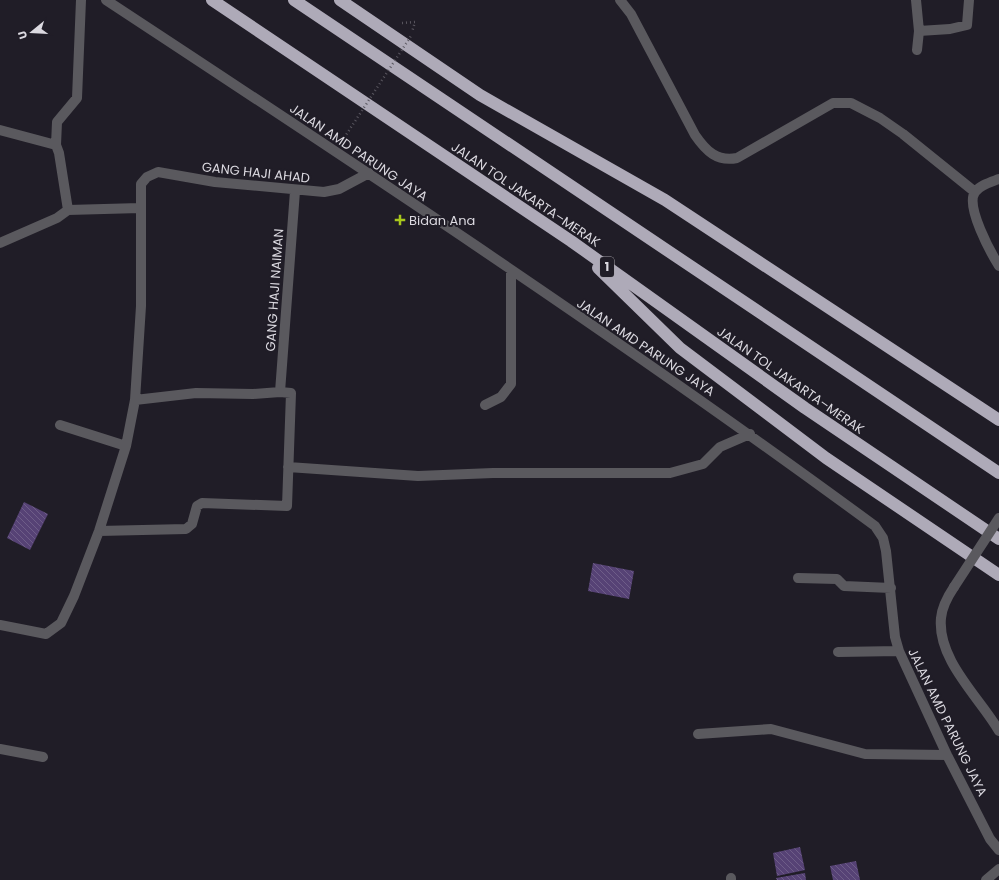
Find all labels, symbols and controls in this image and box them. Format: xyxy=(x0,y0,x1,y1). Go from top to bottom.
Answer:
north arrow xyxy=(12,12,52,52)
text: U xyxy=(14,29,31,41)
street label: JALAN AMD PARUNG JAYA xyxy=(286,99,432,206)
street label: JALAN TOL JAKARTA–MERAK xyxy=(447,137,604,252)
street label: GANG HAJI AHAD xyxy=(201,157,311,188)
place label: Bidan Ana xyxy=(409,211,475,230)
marker: Bidan Ana xyxy=(394,214,406,226)
street label: GANG HAJI NAIMAN xyxy=(261,228,288,352)
road number: 1 xyxy=(600,257,614,277)
street label: JALAN AMD PARUNG JAYA xyxy=(573,294,719,401)
street label: JALAN TOL JAKARTA–MERAK xyxy=(713,322,868,439)
street label: JALAN AMD PARUNG JAYA xyxy=(903,645,992,800)

